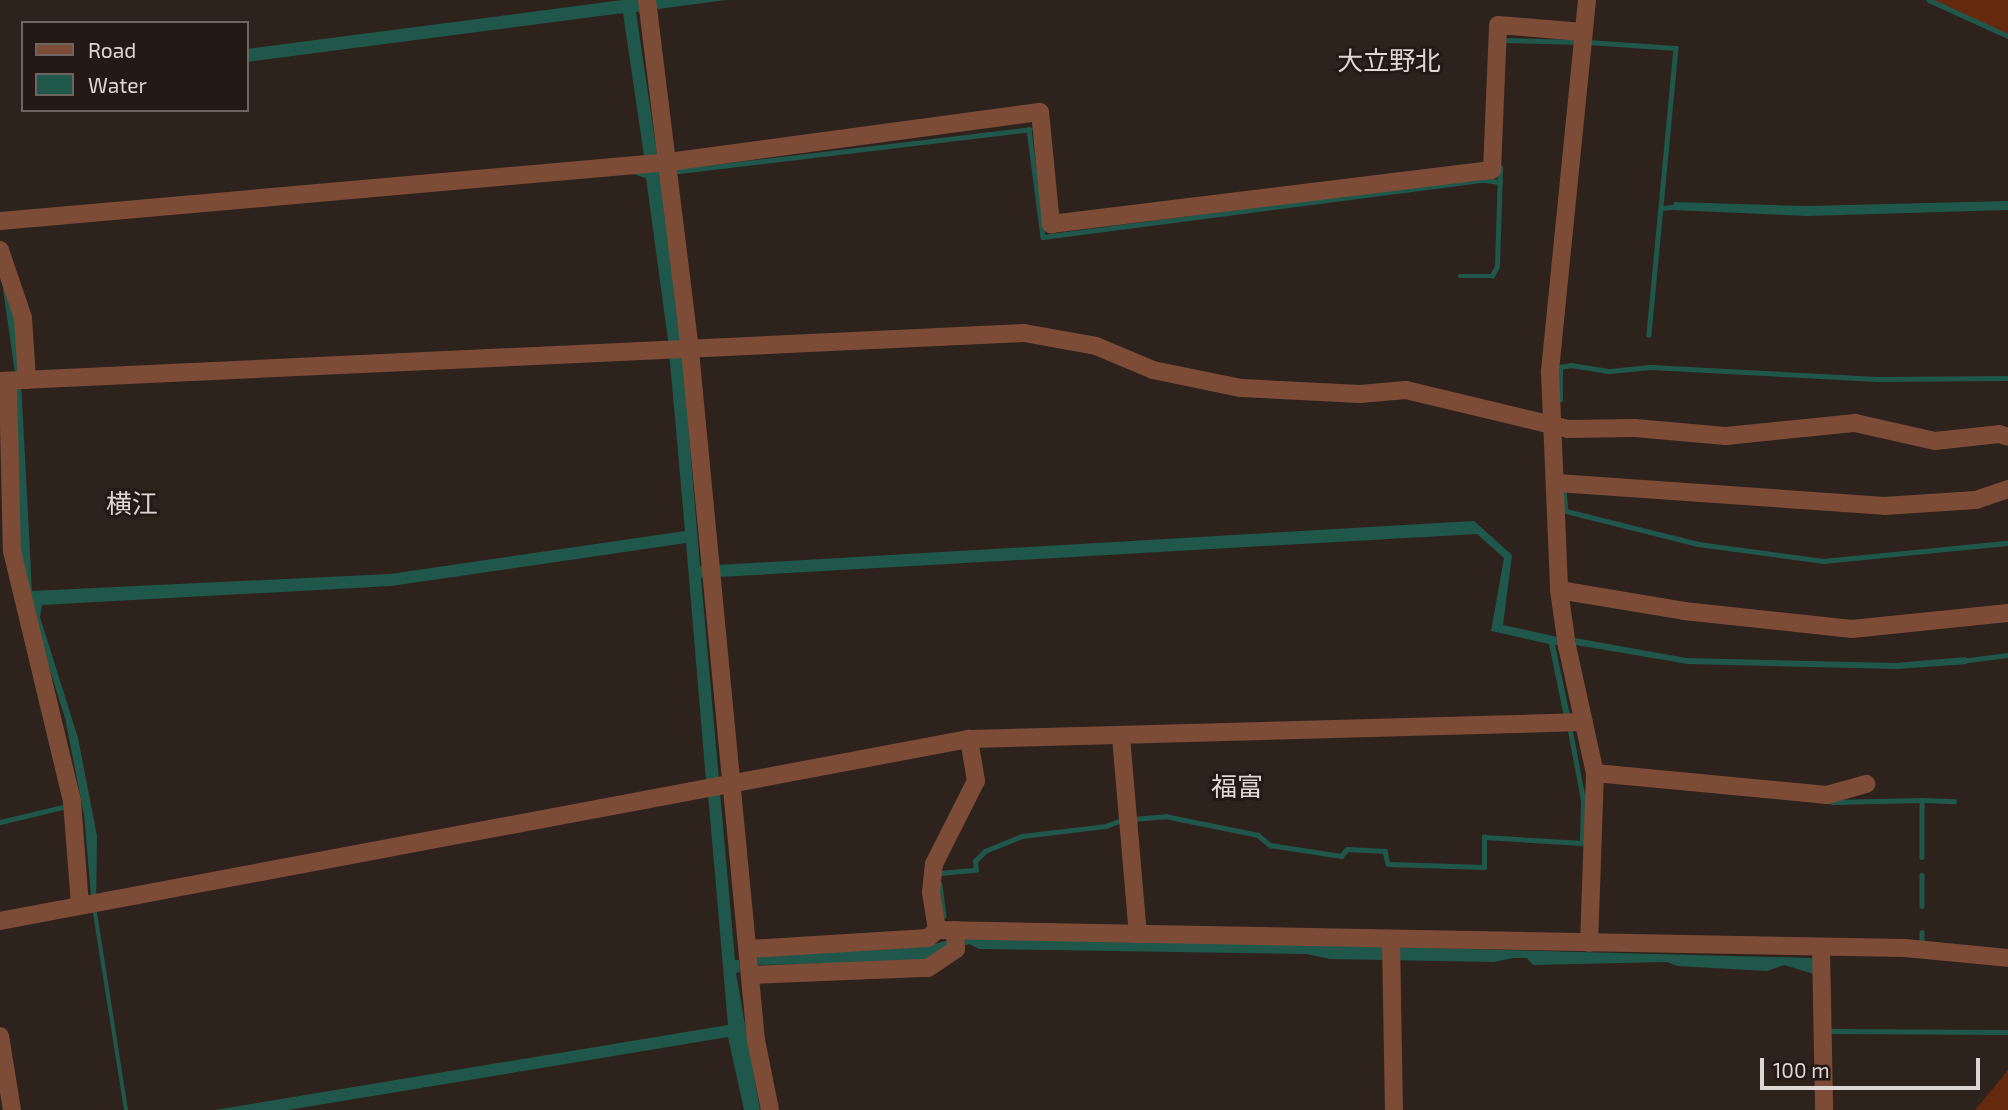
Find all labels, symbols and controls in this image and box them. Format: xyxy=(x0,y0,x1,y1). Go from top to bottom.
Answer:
legend xyxy=(21,21,248,112)
text: Road xyxy=(88,37,136,62)
district label: 大立野北 xyxy=(1337,44,1441,76)
text: Water xyxy=(88,72,147,97)
district label: 横江 xyxy=(106,487,158,519)
district label: 福富 xyxy=(1211,770,1263,802)
scale bar xyxy=(1763,1044,1983,1088)
text: 100 m xyxy=(1773,1057,1830,1082)

